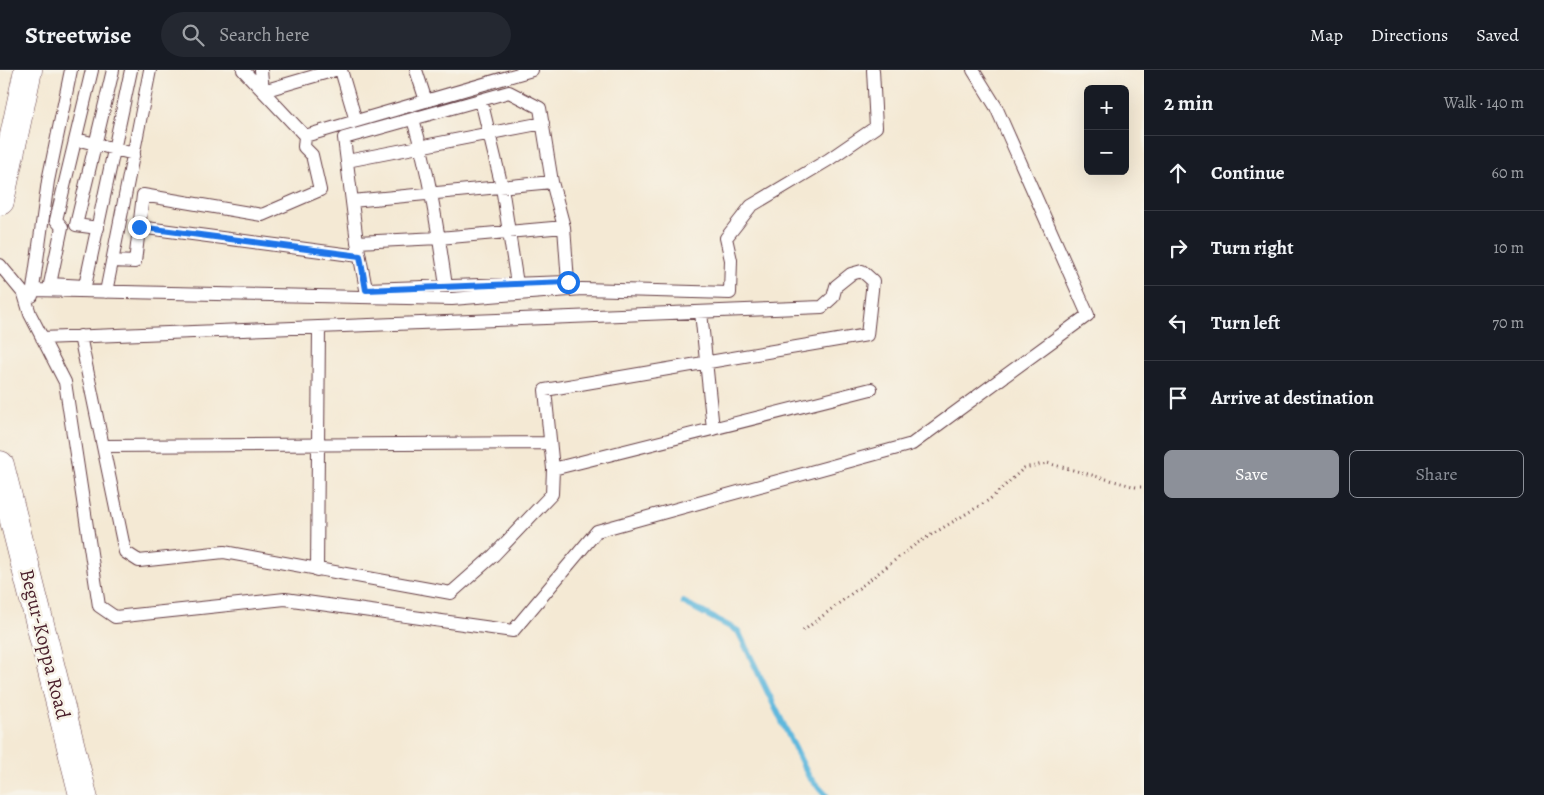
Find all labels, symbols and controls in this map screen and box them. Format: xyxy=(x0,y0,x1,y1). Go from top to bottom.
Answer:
search box xyxy=(161,12,511,57)
text: Streetwise xyxy=(25,19,131,51)
icon: search xyxy=(179,21,207,49)
text: Search here xyxy=(219,22,310,48)
text: Map xyxy=(1310,23,1343,47)
text: Directions xyxy=(1371,23,1448,47)
text: Saved xyxy=(1476,23,1519,47)
map controls xyxy=(1084,85,1129,175)
button: + xyxy=(1084,85,1129,130)
text: 2 min xyxy=(1164,89,1213,117)
text: Walk · 140 m xyxy=(1444,92,1524,114)
button: − xyxy=(1084,130,1129,175)
icon: ahead xyxy=(1164,159,1192,187)
text: Continue xyxy=(1211,160,1285,186)
text: 60 m xyxy=(1492,162,1524,184)
route end xyxy=(128,216,151,239)
icon: right xyxy=(1164,234,1192,262)
text: Turn right xyxy=(1211,235,1293,261)
text: 10 m xyxy=(1494,237,1524,259)
route start xyxy=(557,271,580,294)
icon: left xyxy=(1164,309,1192,337)
text: Turn left xyxy=(1211,310,1280,336)
text: 70 m xyxy=(1492,312,1524,334)
icon: arrive xyxy=(1164,384,1192,412)
text: Arrive at destination xyxy=(1211,385,1374,411)
button: Save xyxy=(1164,450,1339,498)
button: Share xyxy=(1349,450,1524,498)
street label: Begur-Koppa Road xyxy=(13,566,77,722)

